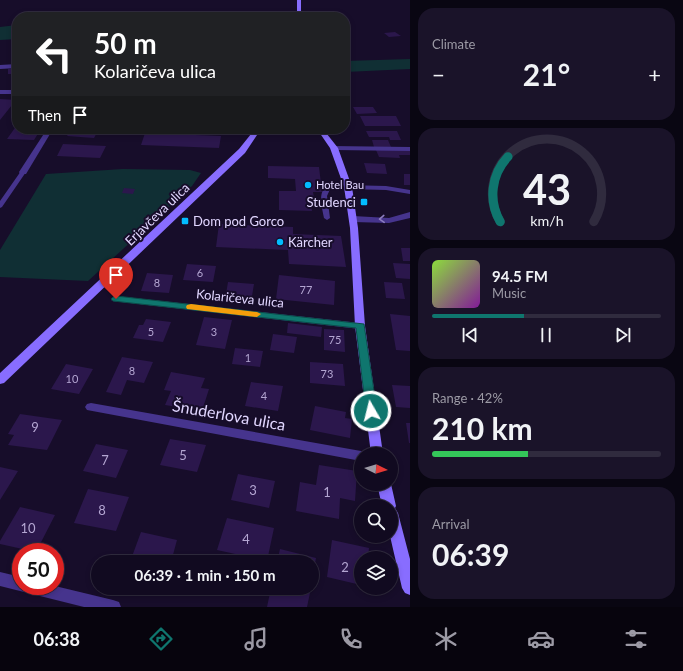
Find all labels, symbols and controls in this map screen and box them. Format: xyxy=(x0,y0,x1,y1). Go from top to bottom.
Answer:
text: 50 m xyxy=(94,26,157,60)
icon: left xyxy=(28,28,80,80)
text: Climate xyxy=(432,36,475,52)
text: 21° xyxy=(523,56,570,92)
text: Kolaričeva ulica xyxy=(94,60,216,82)
text: − xyxy=(432,61,445,88)
text: + xyxy=(648,61,661,88)
icon: arrive xyxy=(69,104,91,126)
text: Then xyxy=(28,106,61,124)
text: 43 xyxy=(522,163,571,213)
place label: Hotel Bau xyxy=(316,178,364,191)
street label: Erjavčeva ulica xyxy=(121,179,193,249)
marker: Hotel Bau xyxy=(303,180,313,190)
place label: Studenci xyxy=(307,194,356,210)
marker: Studenci xyxy=(359,197,369,207)
text: km/h xyxy=(530,211,563,228)
place label: Dom pod Gorco xyxy=(193,213,284,229)
one-way arrow xyxy=(379,215,385,224)
marker: Dom pod Gorco xyxy=(180,216,190,226)
place label: Kärcher xyxy=(288,234,333,250)
marker: Kärcher xyxy=(275,237,285,247)
pin xyxy=(99,258,133,299)
icon: arrive xyxy=(105,264,127,286)
house number: 6 xyxy=(197,266,203,279)
text: 94.5 FM xyxy=(492,267,548,285)
house number: 8 xyxy=(154,276,160,289)
house number: 77 xyxy=(300,283,312,296)
street label: Kolaričeva ulica xyxy=(195,285,285,311)
text: Music xyxy=(492,285,526,301)
icon: previous xyxy=(459,324,481,346)
icon: pause xyxy=(535,324,557,346)
icon: next xyxy=(612,324,634,346)
house number: 5 xyxy=(148,325,154,338)
house number: 3 xyxy=(211,325,217,338)
house number: 75 xyxy=(329,333,341,346)
house number: 1 xyxy=(245,351,251,364)
house number: 8 xyxy=(129,364,135,377)
house number: 73 xyxy=(321,367,333,380)
house number: 10 xyxy=(66,372,79,385)
house number: 4 xyxy=(261,389,268,402)
position arrow xyxy=(350,390,392,432)
text: Range · 42% xyxy=(432,390,503,406)
street label: Šnuderlova ulica xyxy=(171,395,287,434)
text: 210 km xyxy=(432,410,533,446)
house number: 9 xyxy=(31,419,39,435)
house number: 5 xyxy=(179,447,187,463)
north arrow xyxy=(354,447,398,491)
map controls xyxy=(354,447,398,595)
house number: 7 xyxy=(101,452,109,468)
house number: 3 xyxy=(249,482,257,498)
house number: 1 xyxy=(323,484,331,500)
button: search xyxy=(354,499,398,543)
house number: 8 xyxy=(98,502,106,518)
text: Arrival xyxy=(432,516,469,532)
house number: 10 xyxy=(20,520,36,536)
house number: 4 xyxy=(242,531,250,547)
text: 06:39 xyxy=(432,536,509,572)
speed limit sign: 50 xyxy=(12,543,64,595)
button: layers xyxy=(354,551,398,595)
house number: 2 xyxy=(341,559,349,575)
text: 06:39 · 1 min · 150 m xyxy=(135,566,275,584)
icon: directions xyxy=(147,625,175,653)
icon: music xyxy=(242,625,270,653)
icon: phone xyxy=(337,625,365,653)
icon: climate xyxy=(432,625,460,653)
icon: car xyxy=(527,625,555,653)
icon: filters xyxy=(622,625,650,653)
text: 06:38 xyxy=(33,628,80,650)

